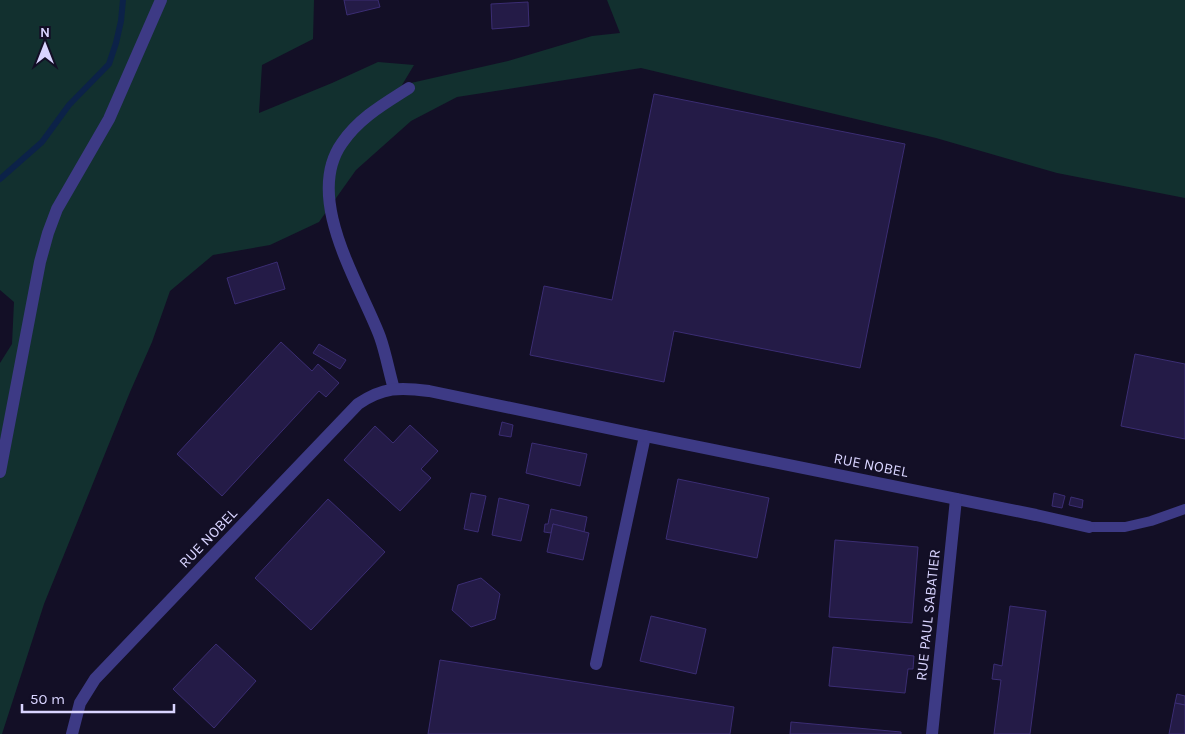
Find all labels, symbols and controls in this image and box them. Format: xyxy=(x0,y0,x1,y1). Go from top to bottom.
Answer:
north arrow xyxy=(20,20,70,70)
text: N xyxy=(40,24,50,41)
street label: RUE NOBEL xyxy=(832,449,910,481)
street label: RUE NOBEL xyxy=(175,505,241,571)
street label: RUE PAUL SABATIER xyxy=(912,548,944,682)
scale bar xyxy=(22,682,175,714)
text: 50 m xyxy=(30,690,65,708)

